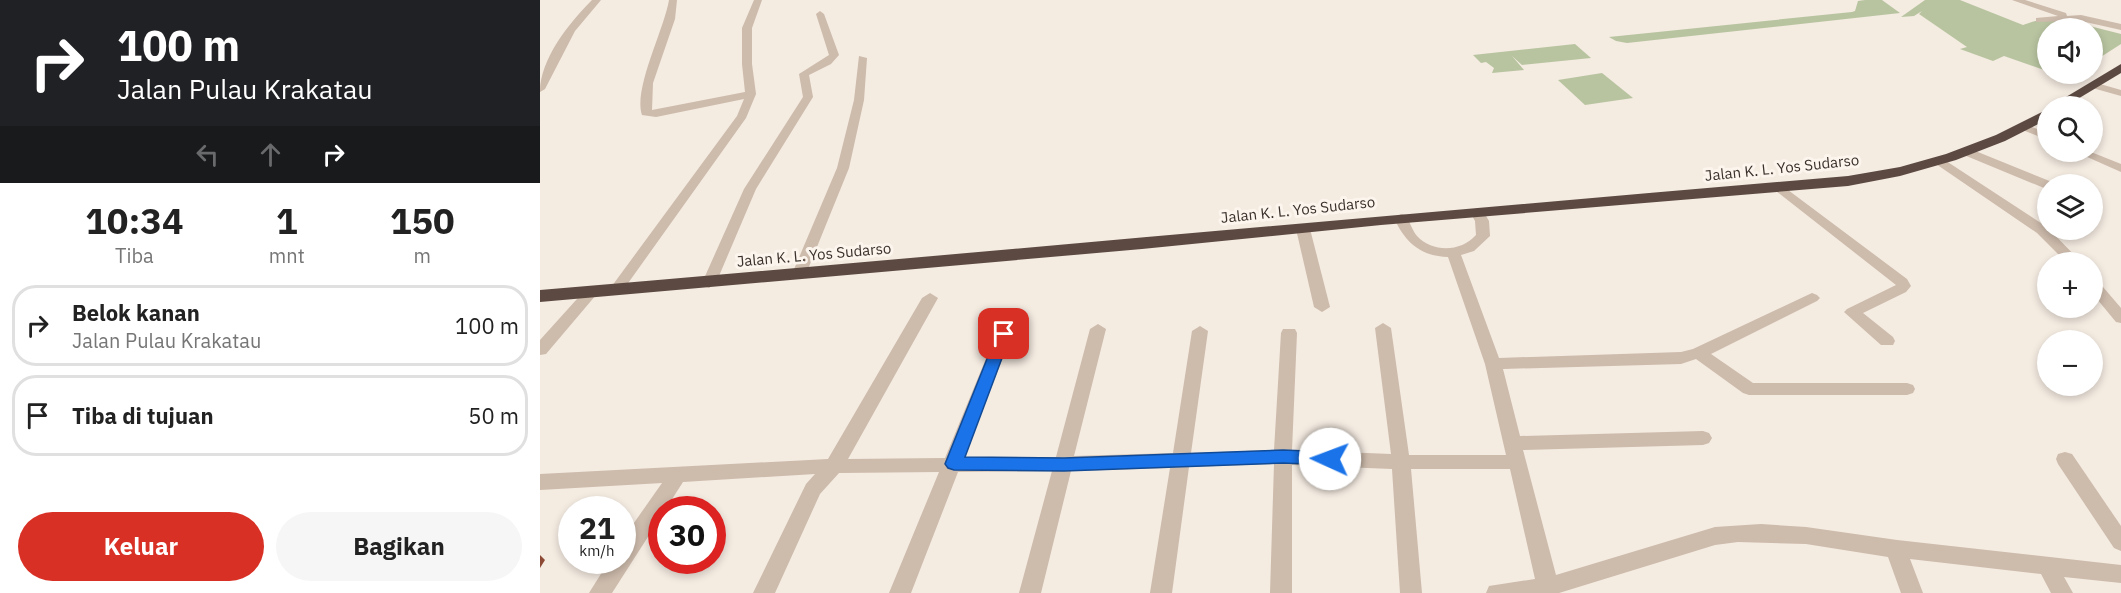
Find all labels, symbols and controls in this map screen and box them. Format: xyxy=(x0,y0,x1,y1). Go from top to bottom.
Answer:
text: 100 m xyxy=(117,18,240,73)
map controls xyxy=(2037,18,2103,396)
button: sound xyxy=(2037,18,2103,84)
icon: right xyxy=(18,24,96,102)
text: Jalan Pulau Krakatau xyxy=(117,71,373,106)
button: search xyxy=(2037,96,2103,162)
icon: left xyxy=(191,138,224,171)
icon: ahead xyxy=(254,138,287,171)
icon: right xyxy=(317,138,350,171)
street label: Jalan K. L. Yos Sudarso xyxy=(1704,150,1860,185)
button: layers xyxy=(2037,174,2103,240)
street label: Jalan K. L. Yos Sudarso xyxy=(1220,192,1376,227)
text: 10:34 xyxy=(85,197,184,244)
text: 1 xyxy=(276,197,298,244)
text: 150 xyxy=(390,197,455,244)
street label: Jalan K. L. Yos Sudarso xyxy=(736,238,892,271)
text: Tiba xyxy=(115,242,154,269)
text: mnt xyxy=(269,242,305,269)
text: m xyxy=(414,242,431,269)
button: + xyxy=(2037,252,2103,318)
text: Belok kanan xyxy=(72,298,200,327)
pin xyxy=(978,308,1029,359)
icon: right xyxy=(21,309,54,342)
text: 100 m xyxy=(455,311,519,340)
icon: arrive xyxy=(987,317,1020,350)
text: Jalan Pulau Krakatau xyxy=(72,327,261,354)
button: − xyxy=(2037,330,2103,396)
icon: arrive xyxy=(21,399,54,432)
text: Tiba di tujuan xyxy=(72,401,214,430)
text: 50 m xyxy=(468,401,519,430)
position arrow xyxy=(1298,427,1362,491)
speed limit sign: 30 xyxy=(648,496,726,574)
text: 21 xyxy=(579,508,615,547)
button: Keluar xyxy=(18,512,264,581)
button: Bagikan xyxy=(276,512,522,581)
text: km/h xyxy=(579,541,615,560)

